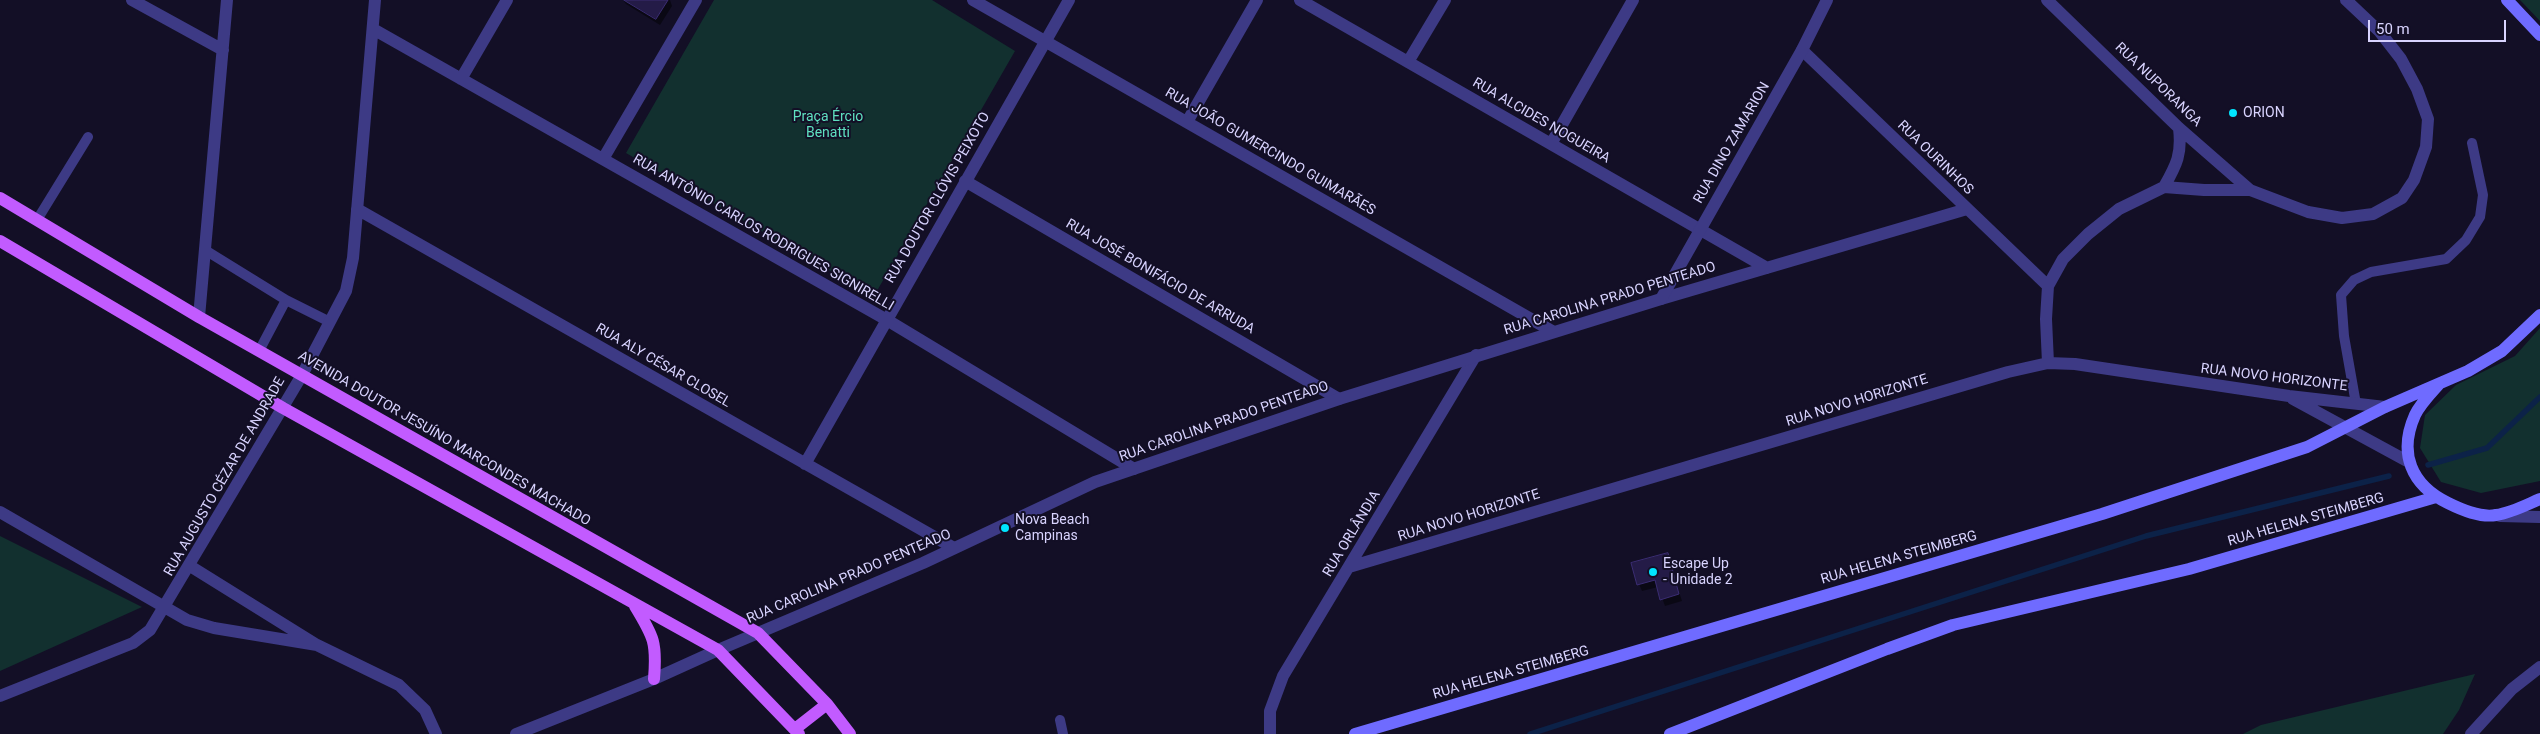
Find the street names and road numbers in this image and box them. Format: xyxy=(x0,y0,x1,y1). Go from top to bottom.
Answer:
street label: RUA NUPORANGA xyxy=(2111,39,2205,131)
street label: RUA ALCIDES NOGUEIRA xyxy=(1469,75,1613,167)
street label: RUA DINO ZAMARION xyxy=(1690,79,1774,207)
street label: RUA JOÃO GUMERCINDO GUIMARÃES xyxy=(1162,85,1378,219)
street label: RUA DOUTOR CLÓVIS PEIXOTO xyxy=(882,109,994,287)
street label: RUA OURINHOS xyxy=(1893,117,1977,199)
street label: RUA ANTÔNIO CARLOS RODRIGUES SIGNIRELLI xyxy=(630,151,896,315)
street label: RUA JOSÉ BONIFÁCIO DE ARRUDA xyxy=(1063,216,1257,338)
street label: RUA CAROLINA PRADO PENTEADO xyxy=(1502,259,1718,339)
street label: RUA ALY CÉSAR CLOSEL xyxy=(592,320,734,412)
street label: AVENIDA DOUTOR JESUÍNO MARCONDES MACHADO xyxy=(295,348,593,530)
street label: RUA NOVO HORIZONTE xyxy=(2200,361,2348,395)
street label: RUA NOVO HORIZONTE xyxy=(1784,371,1930,431)
street label: RUA AUGUSTO CÉZAR DE ANDRADE xyxy=(161,374,289,580)
street label: RUA CAROLINA PRADO PENTEADO xyxy=(1117,378,1331,466)
street label: RUA NOVO HORIZONTE xyxy=(1396,486,1542,546)
street label: RUA ORLÂNDIA xyxy=(1320,488,1384,580)
street label: RUA HELENA STEIMBERG xyxy=(2226,490,2386,550)
street label: RUA CAROLINA PRADO PENTEADO xyxy=(744,526,954,628)
street label: RUA HELENA STEIMBERG xyxy=(1819,528,1979,588)
street label: RUA HELENA STEIMBERG xyxy=(1431,643,1591,703)

